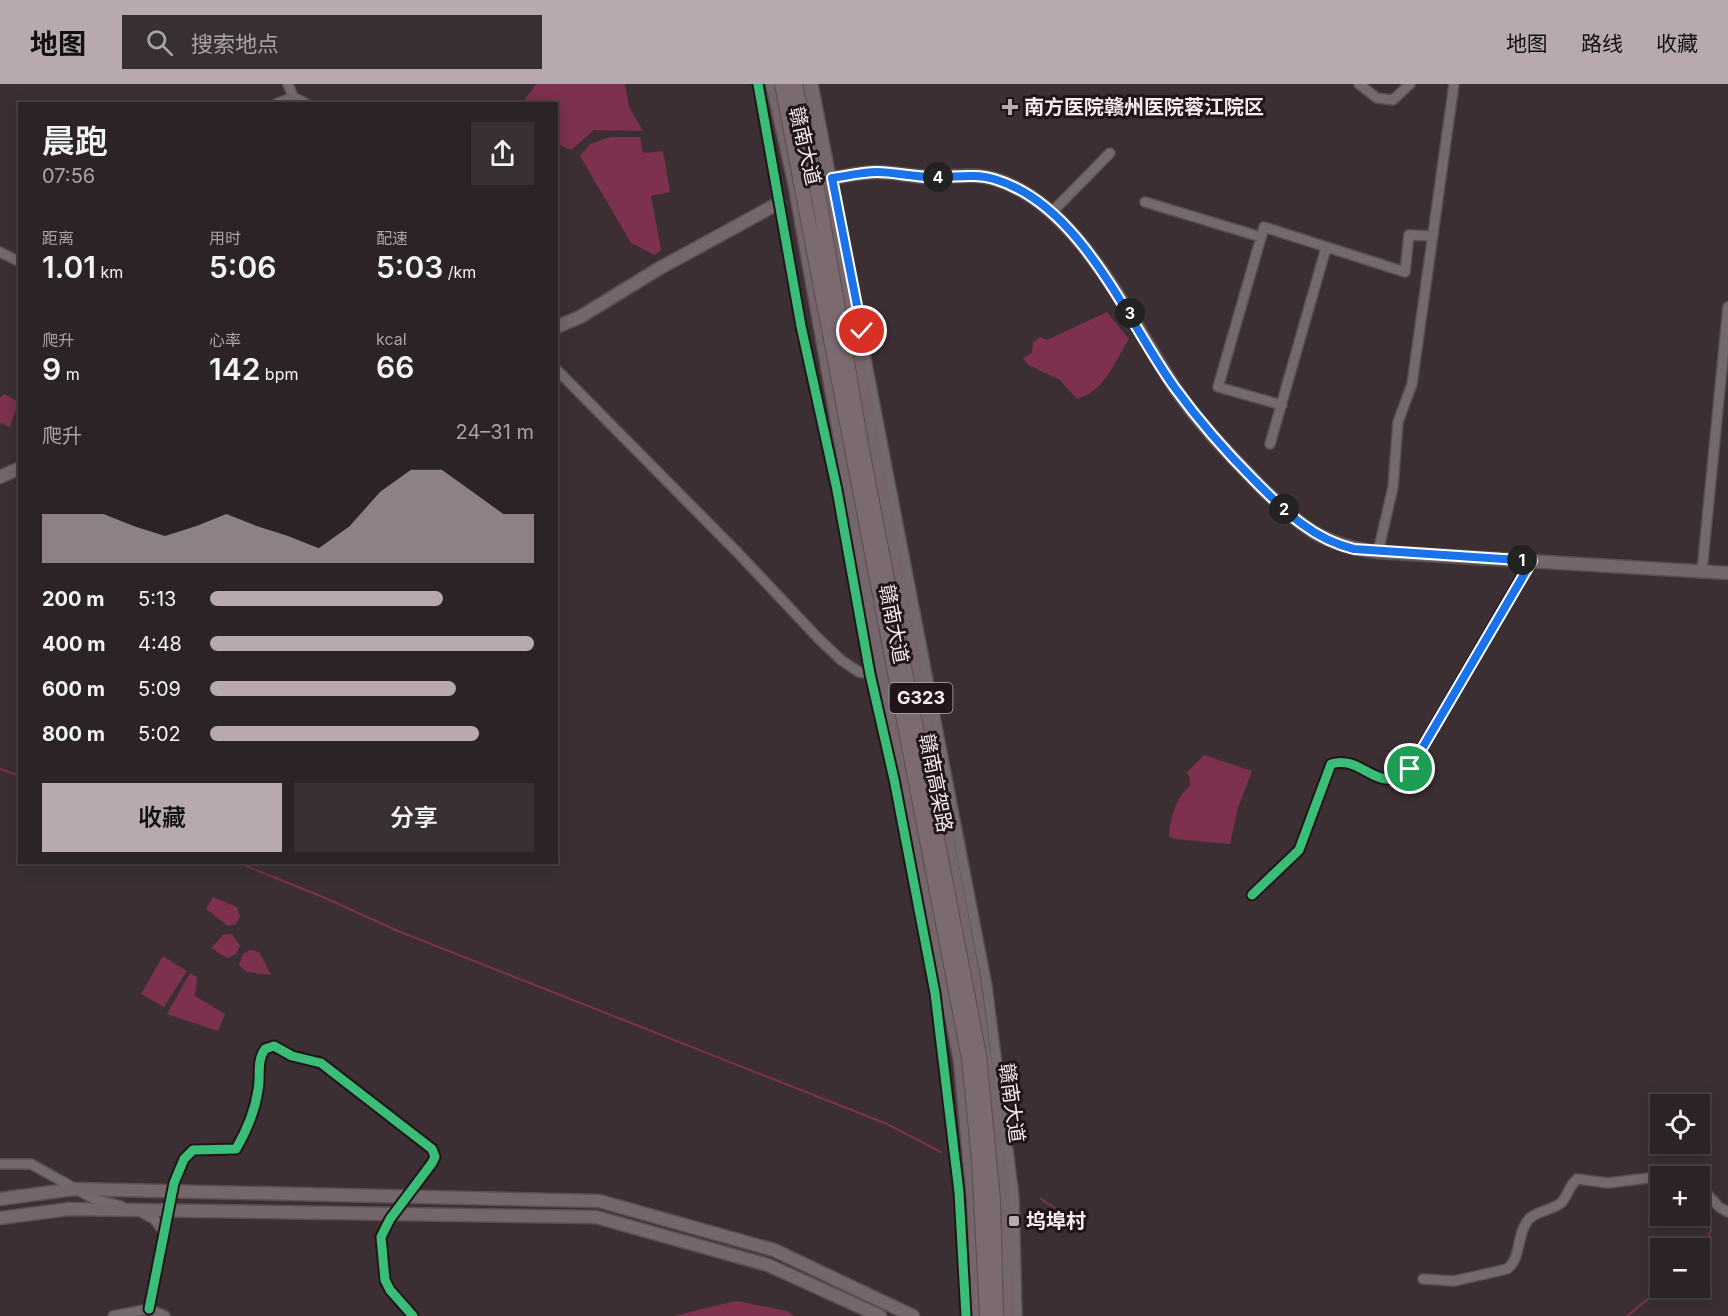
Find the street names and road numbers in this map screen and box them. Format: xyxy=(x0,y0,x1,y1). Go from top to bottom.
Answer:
street label: 赣南大道 xyxy=(784,104,826,188)
street label: 赣南大道 xyxy=(875,582,913,666)
road number: G323 xyxy=(890,683,952,713)
street label: 赣南高架路 xyxy=(915,732,957,834)
street label: 赣南大道 xyxy=(995,1062,1029,1144)

